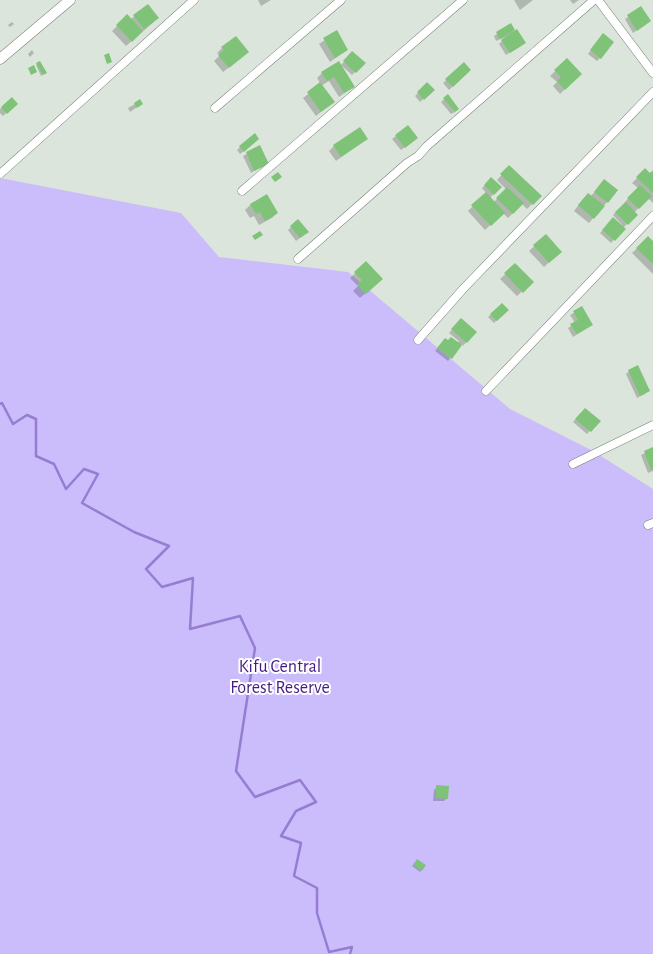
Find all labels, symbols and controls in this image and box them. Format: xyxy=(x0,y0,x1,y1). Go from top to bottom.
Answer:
park label: Kifu Central Forest Reserve xyxy=(230,658,330,697)

